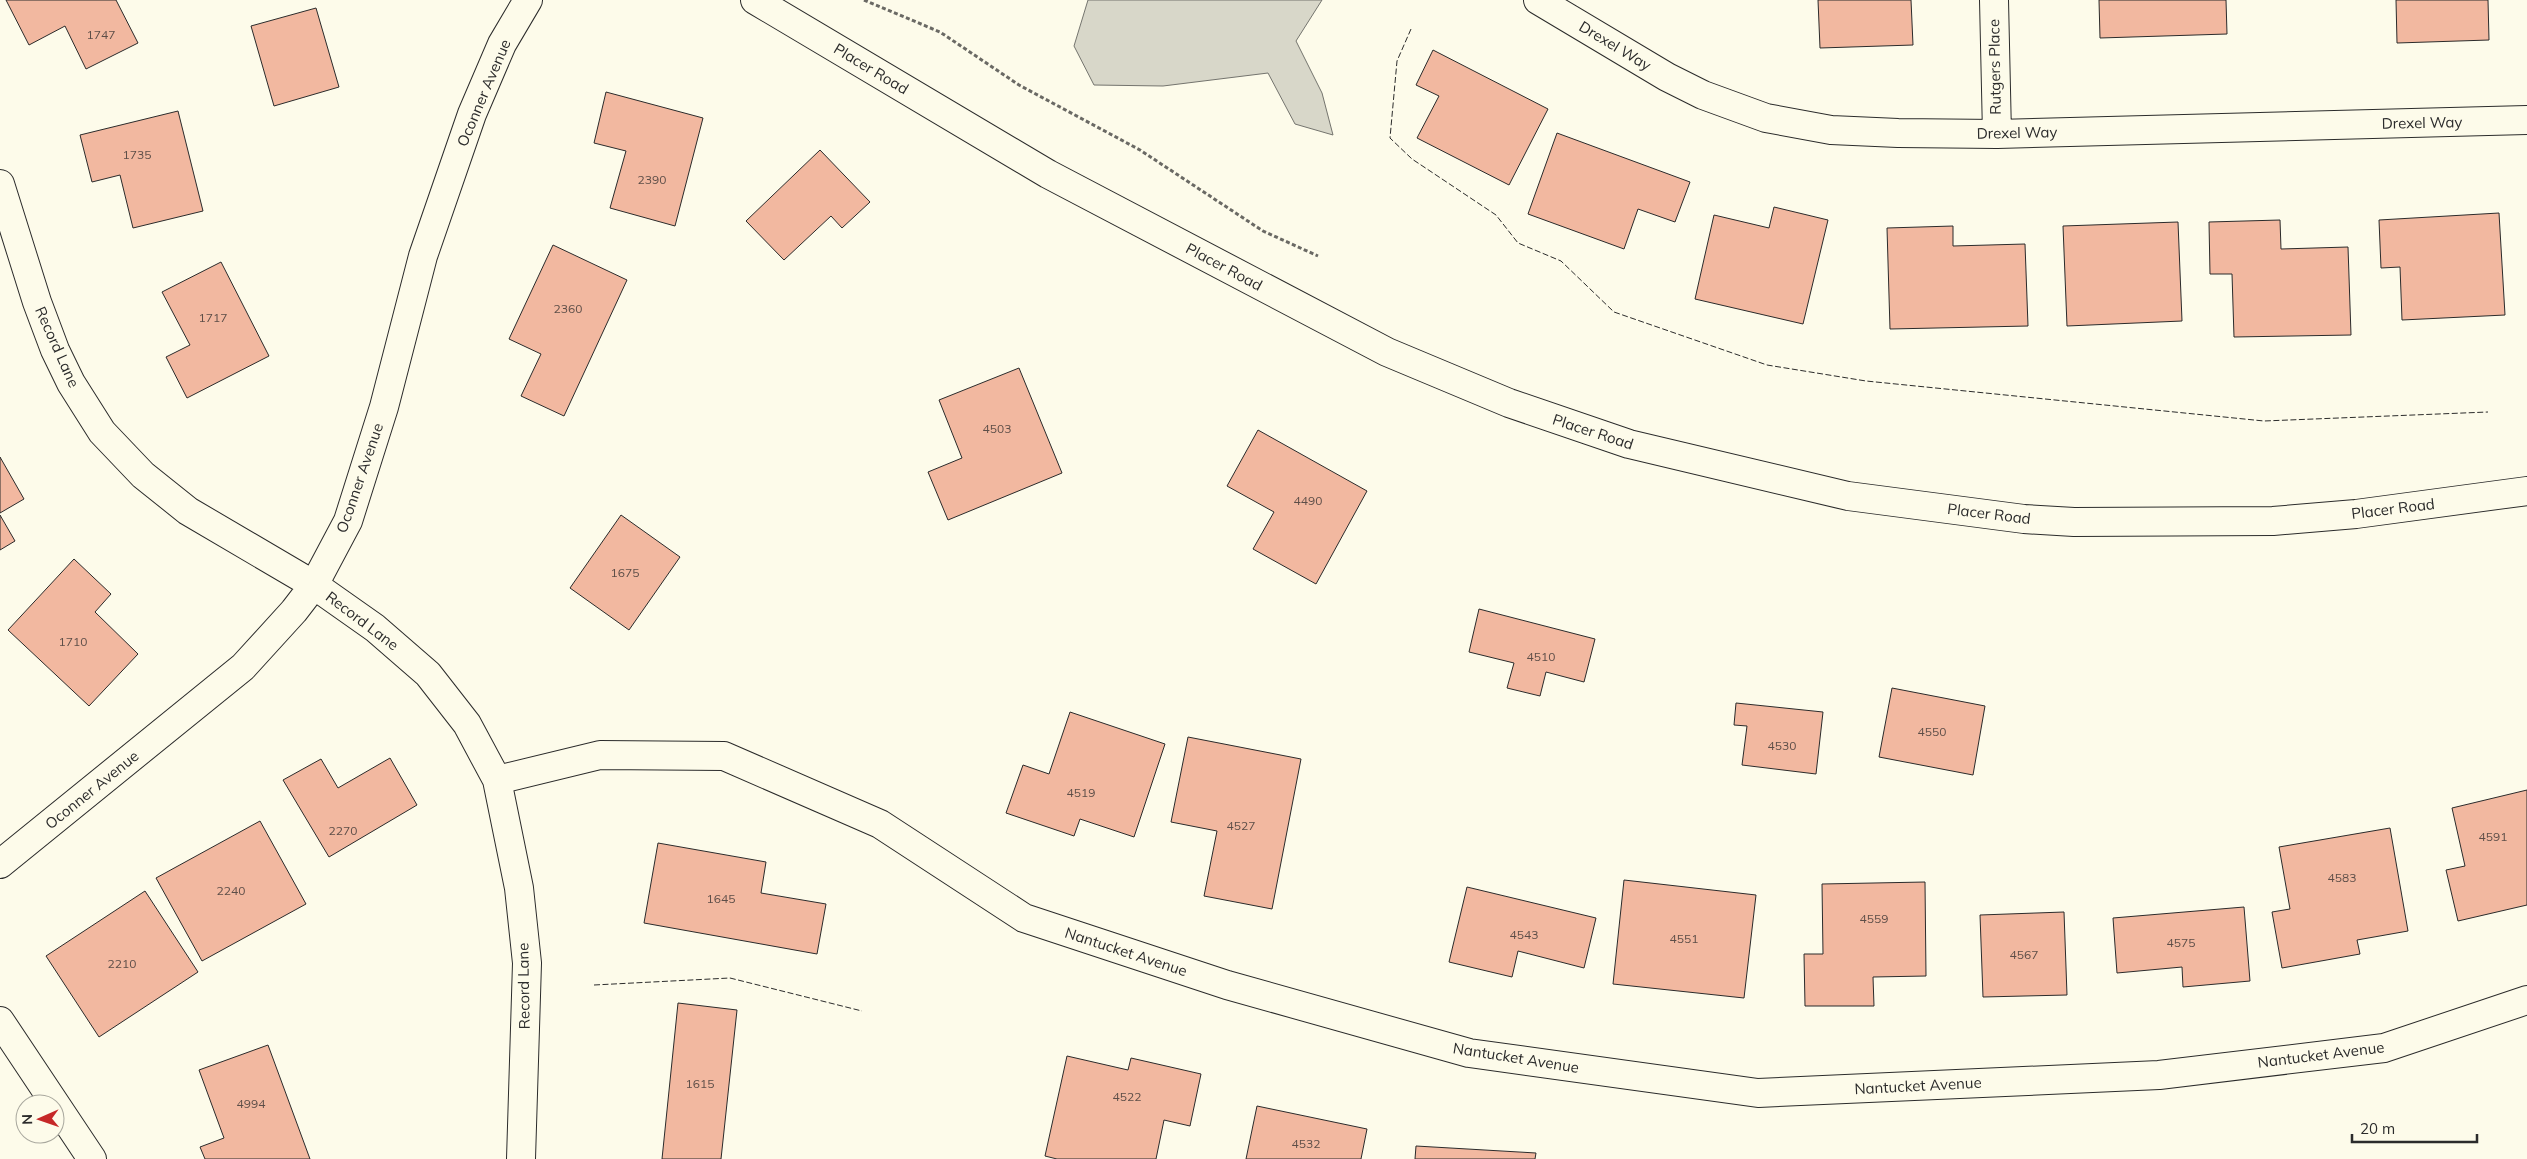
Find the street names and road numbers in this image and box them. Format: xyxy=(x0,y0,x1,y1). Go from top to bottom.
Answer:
street label: Drexel Way xyxy=(1576,17,1655,75)
street label: Rutgers Place xyxy=(1984,19,2005,115)
street label: Oconner Avenue xyxy=(452,36,515,149)
street label: Placer Road xyxy=(830,39,912,98)
street label: Drexel Way xyxy=(2381,112,2463,133)
street label: Drexel Way xyxy=(1976,122,2058,143)
street label: Placer Road xyxy=(1183,238,1266,295)
street label: Record Lane xyxy=(31,303,84,390)
street label: Placer Road xyxy=(1550,410,1636,454)
street label: Oconner Avenue xyxy=(332,420,387,535)
street label: Placer Road xyxy=(2350,494,2436,523)
street label: Placer Road xyxy=(1946,499,2032,528)
street label: Record Lane xyxy=(322,587,403,654)
street label: Oconner Avenue xyxy=(41,746,142,833)
street label: Nantucket Avenue xyxy=(1063,923,1190,980)
street label: Record Lane xyxy=(513,943,534,1029)
street label: Nantucket Avenue xyxy=(2257,1037,2385,1072)
street label: Nantucket Avenue xyxy=(1452,1038,1580,1077)
street label: Nantucket Avenue xyxy=(1854,1073,1982,1098)

